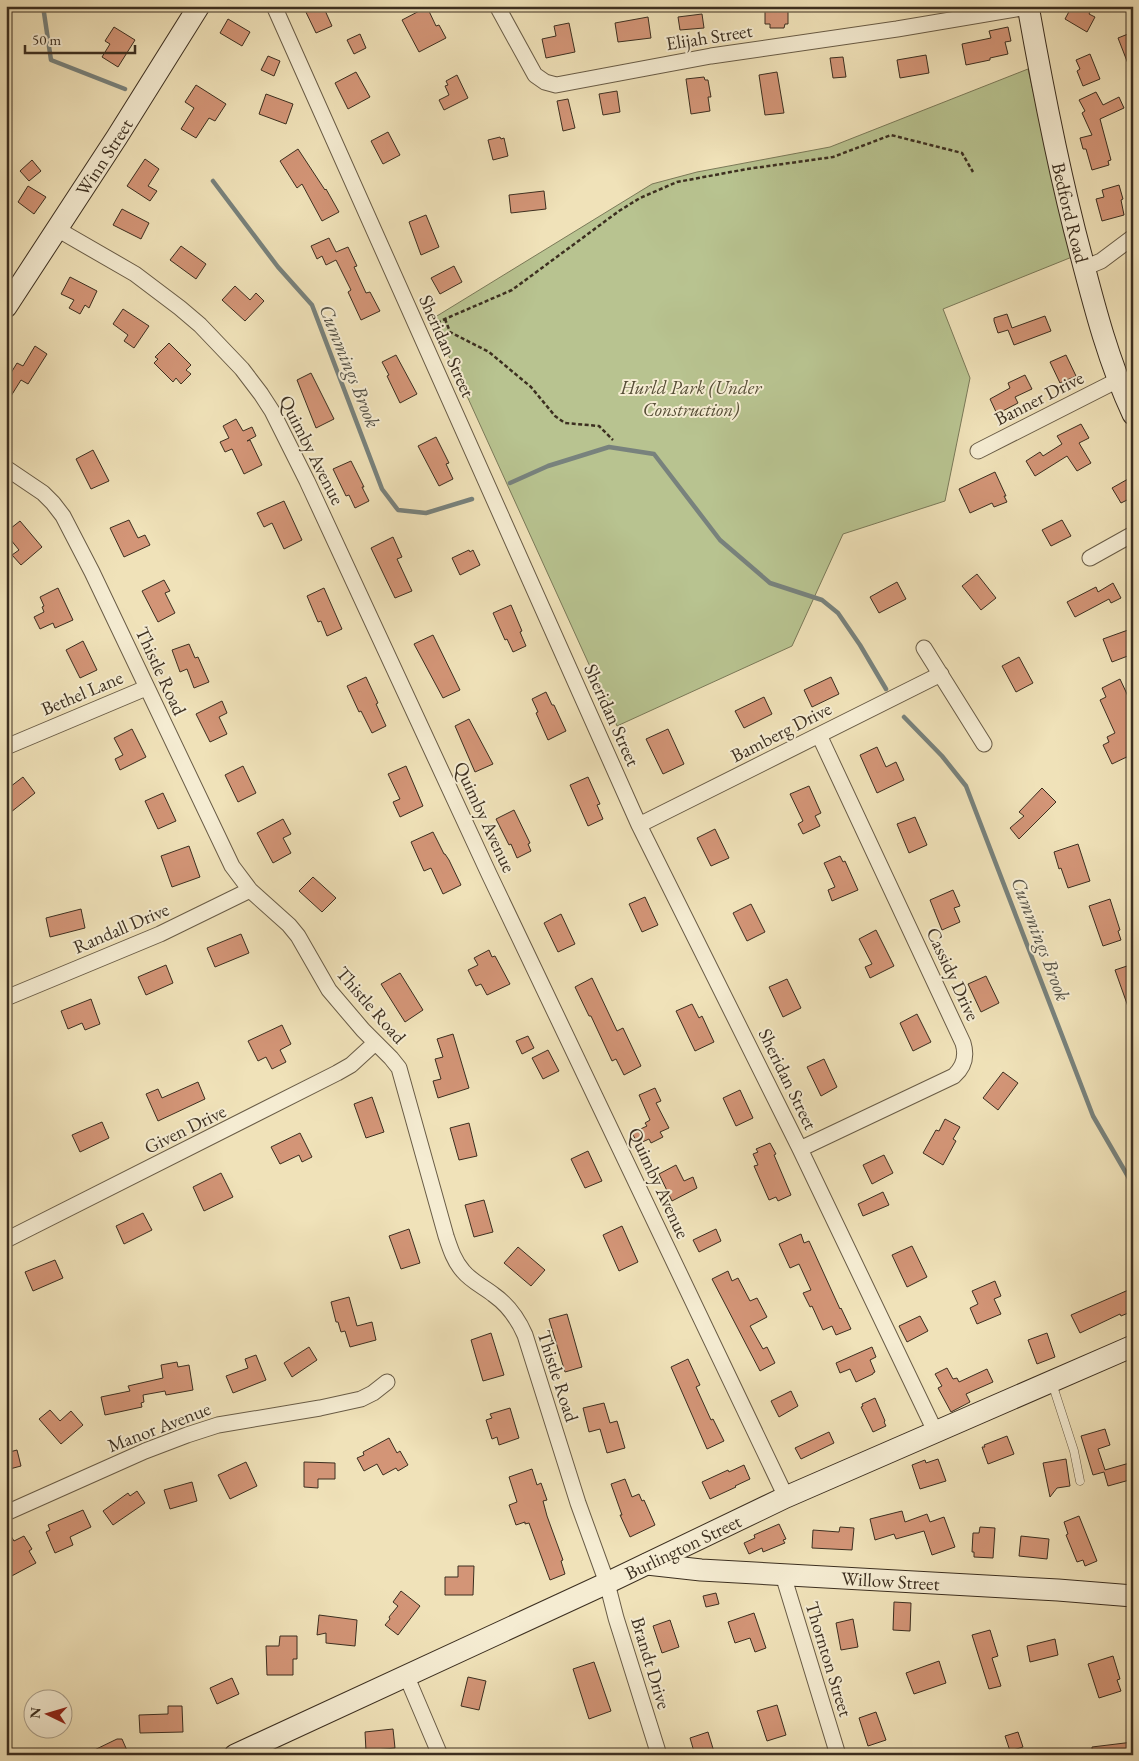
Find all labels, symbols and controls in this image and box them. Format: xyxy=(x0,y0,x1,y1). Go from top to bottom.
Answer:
street label: Elijah Street xyxy=(664,18,754,56)
scale bar xyxy=(25,22,135,54)
text: 50 m xyxy=(32,30,61,49)
street label: Winn Street xyxy=(70,114,138,201)
street label: Bedford Road xyxy=(1046,160,1095,266)
street label: Sheridan Street xyxy=(413,291,481,401)
water label: Cummings Brook xyxy=(313,301,387,431)
street label: Banner Drive xyxy=(990,365,1088,431)
park label: Hurld Park (Under Construction) xyxy=(619,375,762,422)
street label: Quimby Avenue xyxy=(274,391,350,509)
street label: Thistle Road xyxy=(130,623,193,720)
street label: Sheridan Street xyxy=(578,660,646,770)
street label: Bethel Lane xyxy=(37,665,127,721)
street label: Bamberg Drive xyxy=(726,696,836,768)
street label: Quimby Avenue xyxy=(448,757,522,877)
water label: Cummings Brook xyxy=(1005,873,1077,1005)
street label: Randall Drive xyxy=(69,897,173,959)
street label: Cassidy Drive xyxy=(920,923,986,1025)
street label: Thistle Road xyxy=(330,961,412,1049)
street label: Sheridan Street xyxy=(753,1024,823,1134)
street label: Given Drive xyxy=(140,1098,230,1160)
street label: Quimby Avenue xyxy=(622,1123,696,1243)
street label: Thistle Road xyxy=(531,1327,585,1425)
street label: Manor Avenue xyxy=(104,1396,214,1458)
street label: Burlington Street xyxy=(621,1508,745,1585)
street label: Willow Street xyxy=(840,1565,940,1596)
street label: Thornton Street xyxy=(800,1598,858,1720)
street label: Brandt Drive xyxy=(625,1614,677,1712)
north arrow xyxy=(22,1688,72,1738)
text: N xyxy=(26,1706,45,1719)

